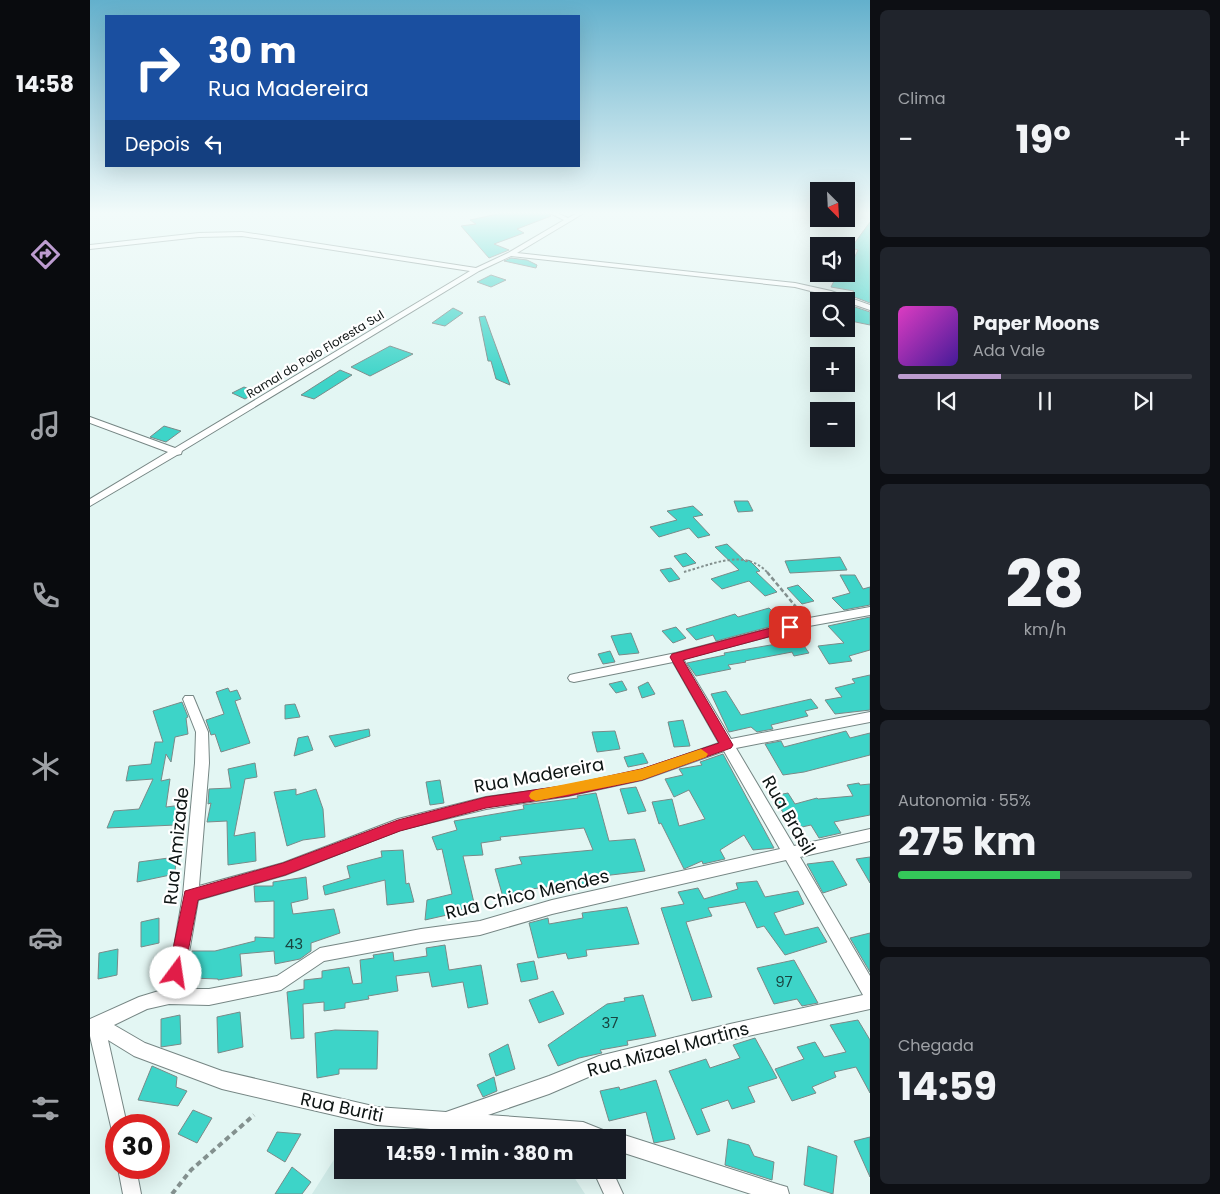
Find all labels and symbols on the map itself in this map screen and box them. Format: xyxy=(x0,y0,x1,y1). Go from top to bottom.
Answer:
north arrow xyxy=(810,182,855,228)
street label: Ramal do Polo Floresta Sul xyxy=(243,306,387,402)
pin xyxy=(769,606,811,648)
street label: Rua Madereira xyxy=(472,751,606,799)
street label: Rua Brasil xyxy=(756,771,822,859)
street label: Rua Amizade xyxy=(157,786,195,906)
street label: Rua Chico Mendes xyxy=(443,863,611,925)
house number: 43 xyxy=(285,933,303,954)
position arrow xyxy=(149,946,201,998)
house number: 97 xyxy=(775,971,793,992)
house number: 37 xyxy=(601,1012,619,1033)
street label: Rua Mizael Martins xyxy=(584,1015,752,1083)
street label: Rua Buriti xyxy=(298,1086,386,1128)
speed limit sign: 30 xyxy=(105,1114,170,1179)

